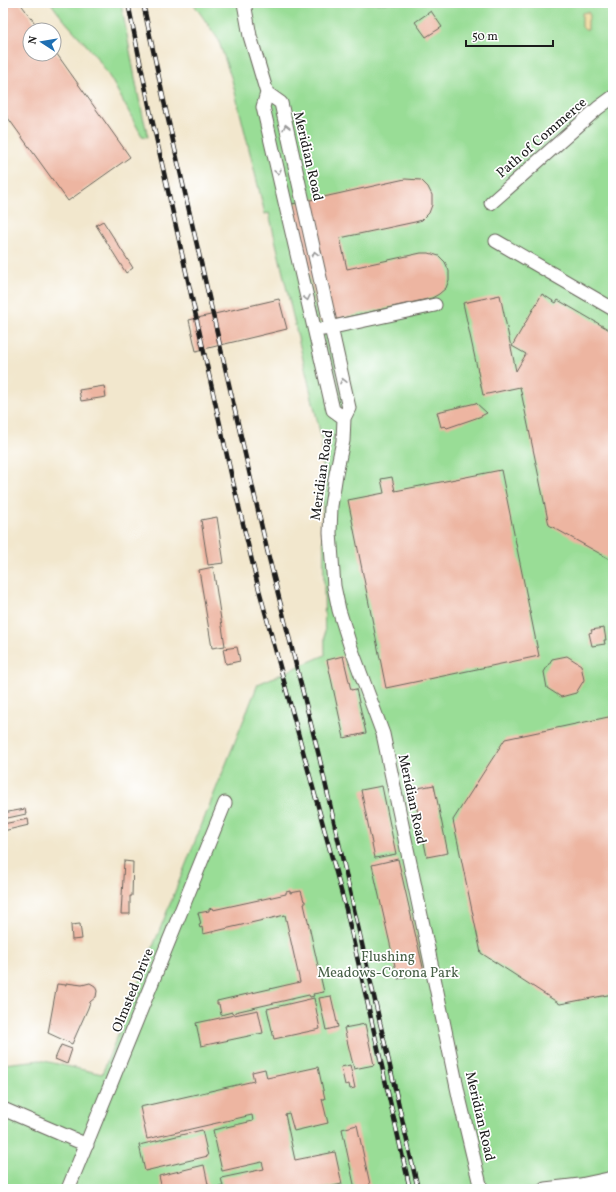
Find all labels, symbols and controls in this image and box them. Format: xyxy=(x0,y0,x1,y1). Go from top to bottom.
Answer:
north arrow xyxy=(22,22,62,62)
scale bar xyxy=(466,22,553,48)
text: 50 m xyxy=(472,29,498,45)
text: N xyxy=(26,35,42,46)
street label: Path of Commerce xyxy=(493,93,592,183)
street label: Meridian Road xyxy=(288,110,327,203)
one-way arrow xyxy=(283,124,291,131)
one-way arrow xyxy=(273,168,282,175)
one-way arrow xyxy=(311,251,319,257)
one-way arrow xyxy=(302,294,311,301)
one-way arrow xyxy=(340,378,348,384)
street label: Meridian Road xyxy=(307,429,338,522)
street label: Meridian Road xyxy=(393,753,430,846)
street label: Olmsted Drive xyxy=(108,945,159,1035)
park label: Flushing Meadows-Corona Park xyxy=(317,948,459,983)
street label: Meridian Road xyxy=(460,1070,499,1163)

